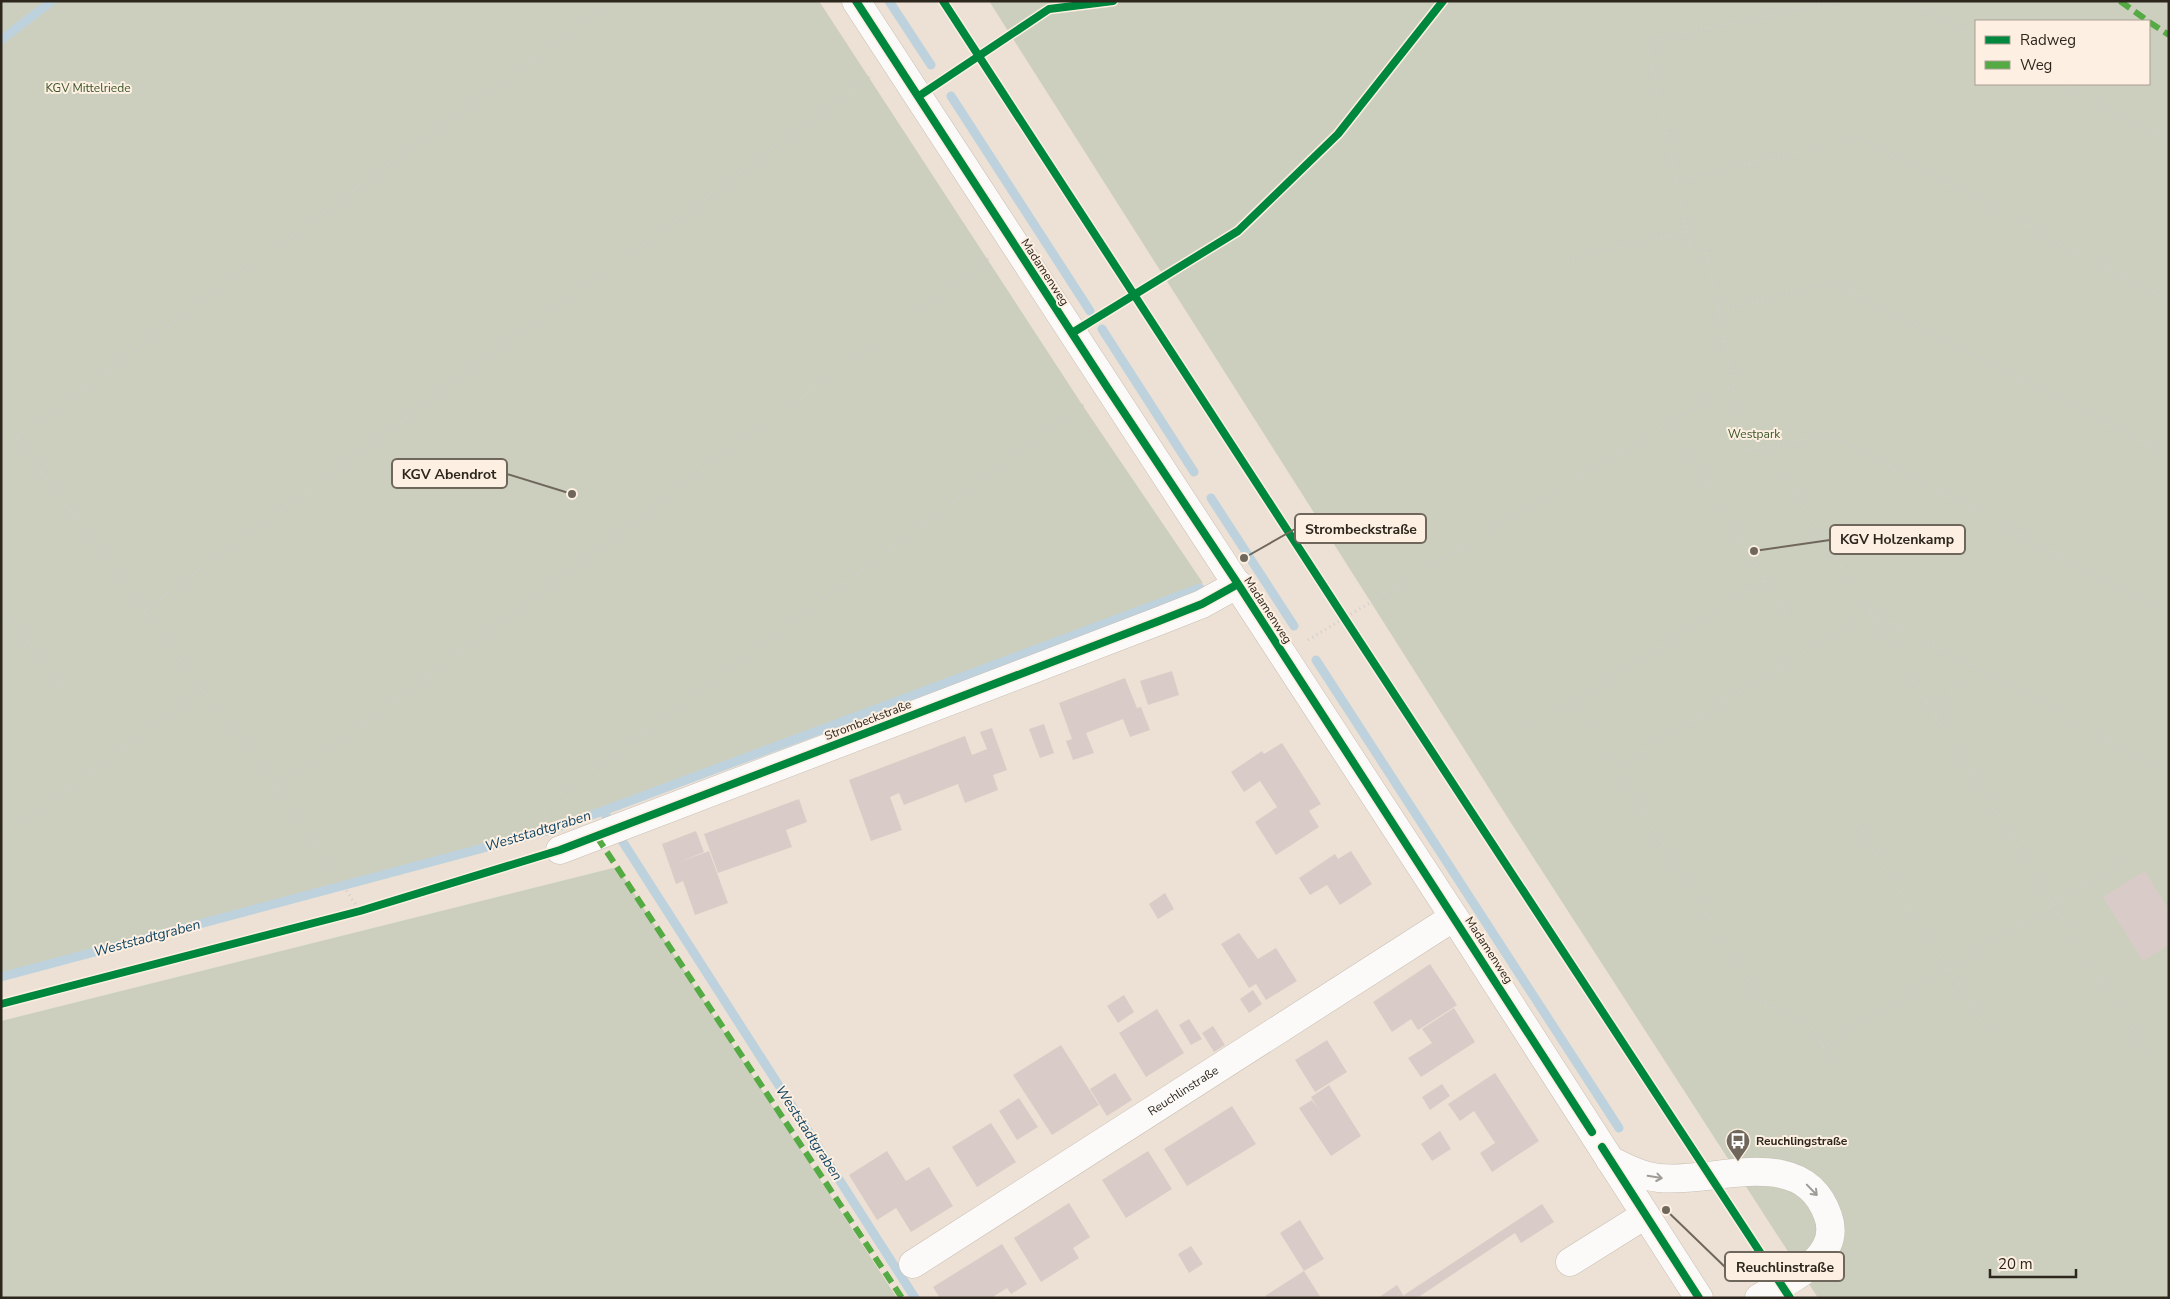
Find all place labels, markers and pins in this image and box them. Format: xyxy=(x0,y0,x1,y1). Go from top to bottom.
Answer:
callout: KGV Abendrot xyxy=(392,459,507,488)
callout: Strombeckstraße xyxy=(1295,514,1426,543)
callout: KGV Holzenkamp xyxy=(1830,525,1965,554)
bus stop icon: Reuchlingstraße xyxy=(1725,1128,1751,1162)
place label: Reuchlingstraße xyxy=(1756,1133,1848,1149)
callout: Reuchlinstraße xyxy=(1725,1252,1844,1281)

